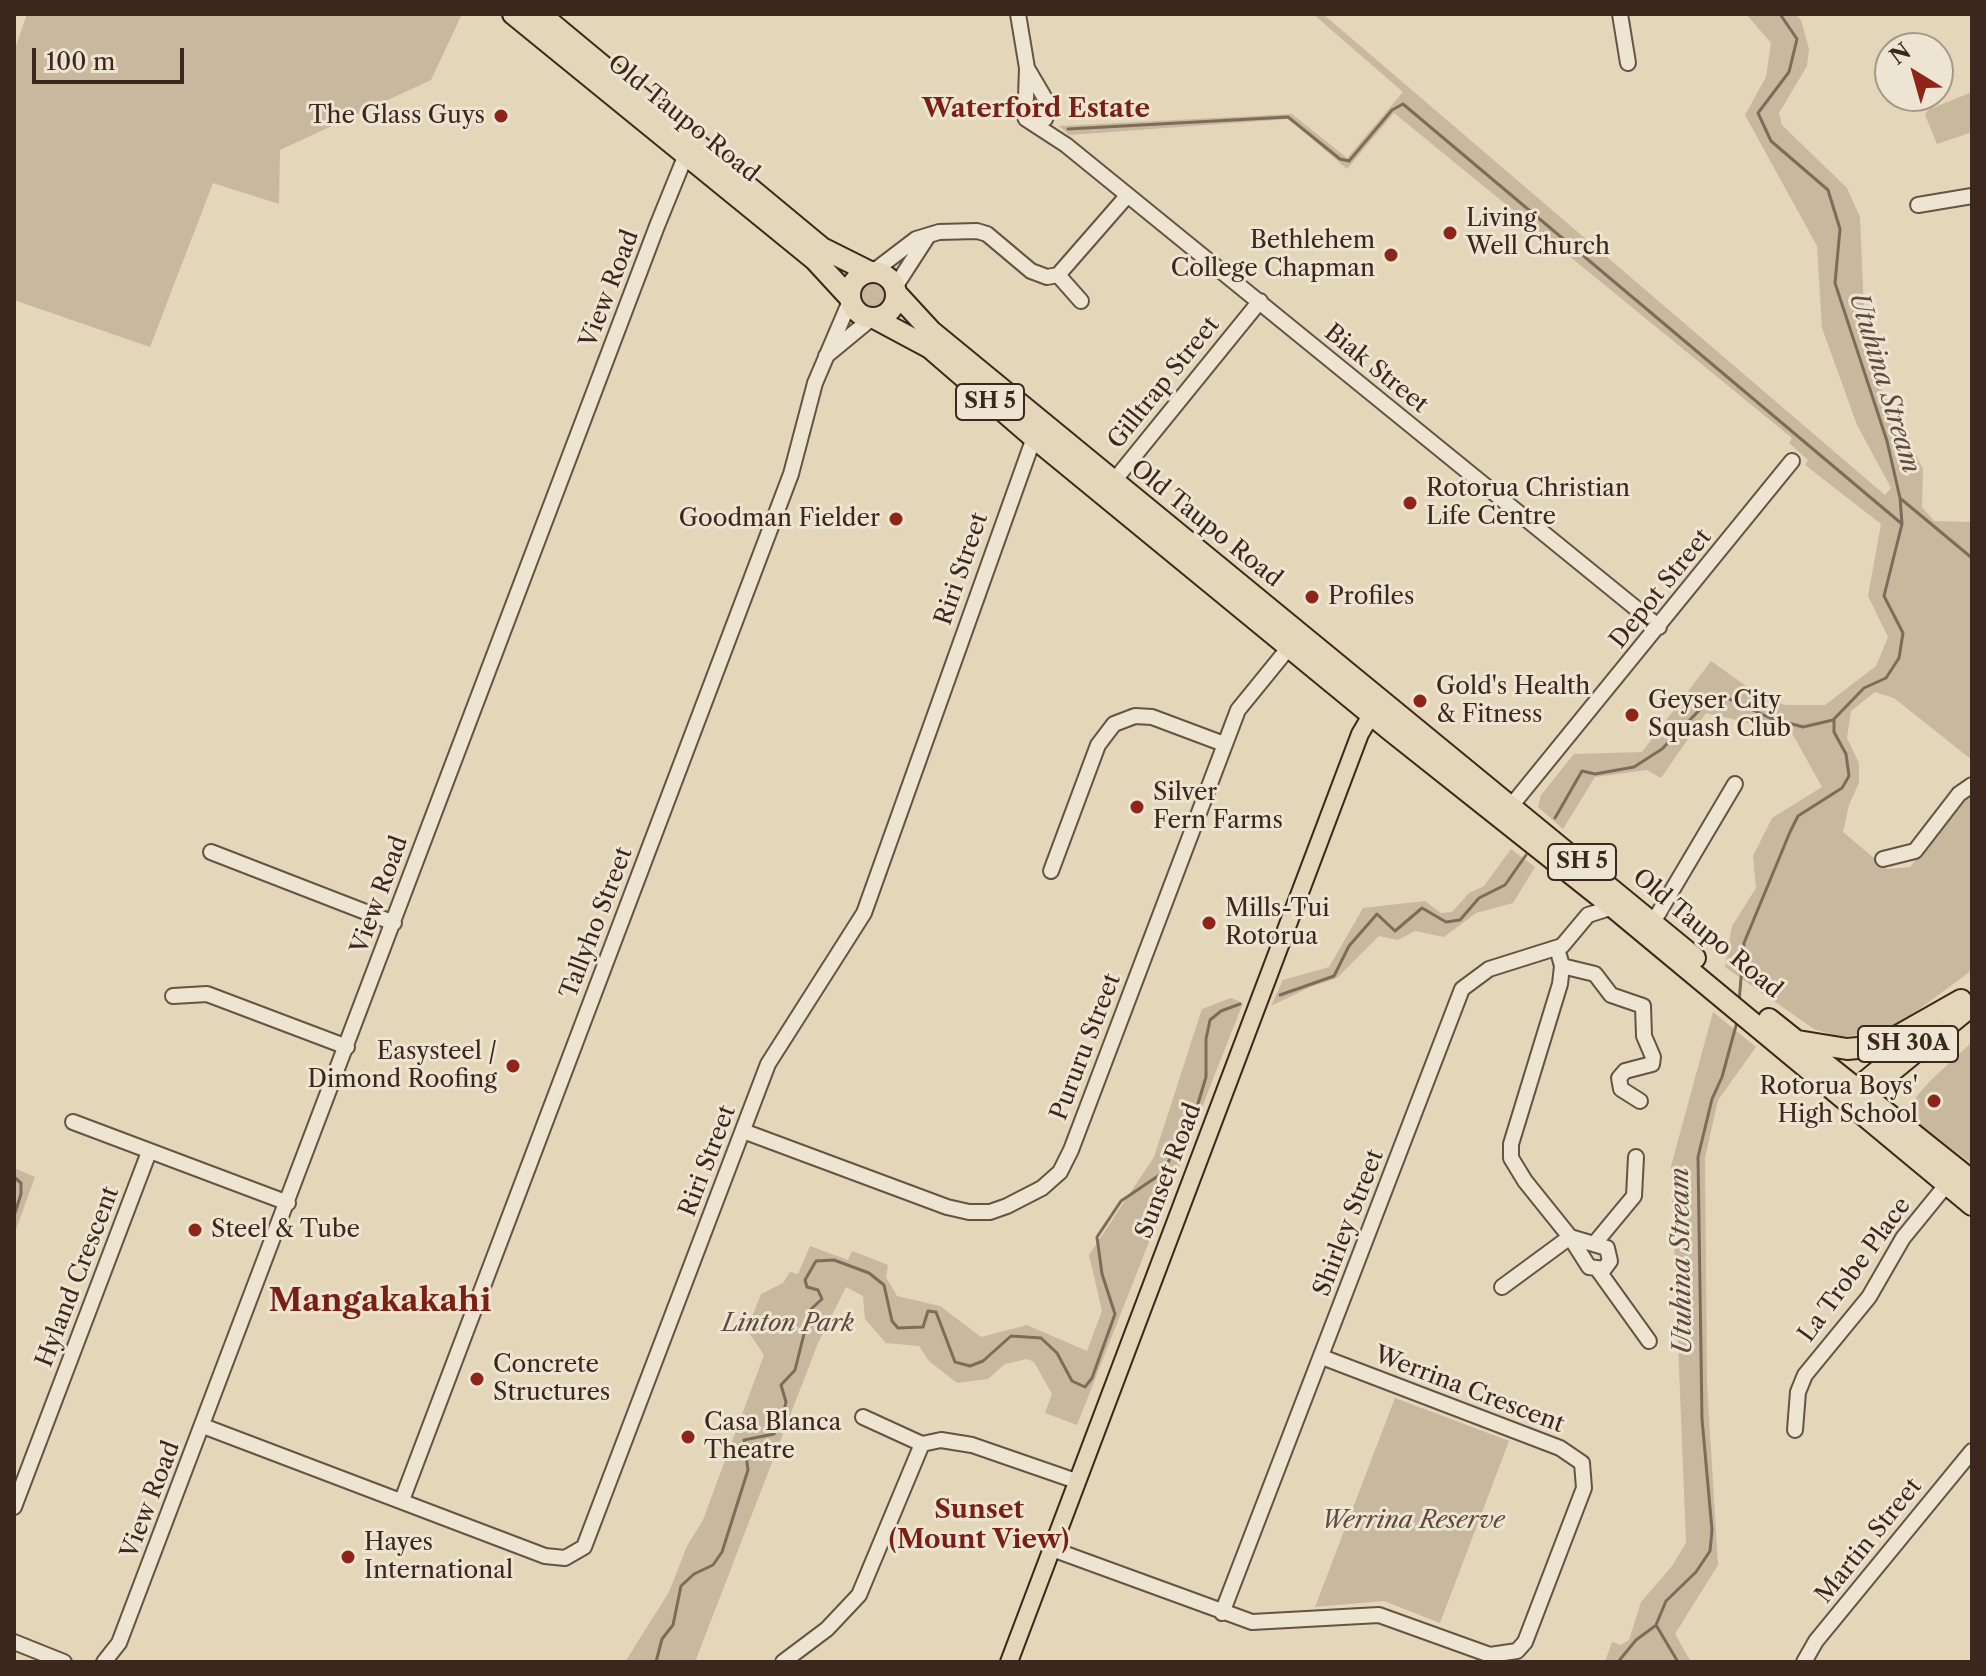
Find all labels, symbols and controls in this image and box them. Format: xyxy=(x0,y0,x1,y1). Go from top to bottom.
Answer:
scale bar xyxy=(36,32,188,82)
north arrow xyxy=(1874,32,1954,112)
text: N xyxy=(1885,37,1916,71)
text: 100 m xyxy=(46,47,115,76)
street label: Old Taupo Road xyxy=(602,49,764,189)
district label: Waterford Estate xyxy=(922,93,1150,125)
place label: The Glass Guys xyxy=(309,102,485,130)
marker: The Glass Guys xyxy=(492,107,510,125)
place label: Living Well Church xyxy=(1466,205,1610,261)
marker: Living Well Church xyxy=(1441,224,1459,242)
street label: View Road xyxy=(574,226,646,352)
place label: Bethlehem College Chapman xyxy=(1171,227,1375,283)
marker: Bethlehem College Chapman xyxy=(1382,246,1400,264)
water label: Utuhina Stream xyxy=(1842,289,1926,477)
street label: Gilltrap Street xyxy=(1102,311,1226,455)
street label: Biak Street xyxy=(1318,318,1434,420)
road number: SH 5 xyxy=(956,384,1024,420)
street label: Old Taupo Road xyxy=(1125,454,1287,594)
place label: Rotorua Christian Life Centre xyxy=(1426,475,1630,531)
marker: Rotorua Christian Life Centre xyxy=(1401,494,1419,512)
place label: Goodman Fielder xyxy=(679,505,880,533)
street label: Riri Street xyxy=(929,509,995,629)
marker: Goodman Fielder xyxy=(887,510,905,528)
street label: Depot Street xyxy=(1604,523,1718,655)
place label: Profiles xyxy=(1328,583,1414,611)
marker: Profiles xyxy=(1303,588,1321,606)
place label: Gold's Health & Fitness xyxy=(1436,673,1590,729)
place label: Geyser City Squash Club xyxy=(1648,687,1791,743)
marker: Gold's Health & Fitness xyxy=(1411,692,1429,710)
marker: Geyser City Squash Club xyxy=(1623,706,1641,724)
place label: Silver Fern Farms xyxy=(1153,779,1283,835)
marker: Silver Fern Farms xyxy=(1128,798,1146,816)
street label: View Road xyxy=(345,832,415,958)
street label: Tallyho Street xyxy=(555,843,639,1003)
road number: SH 5 xyxy=(1548,844,1616,880)
street label: Old Taupo Road xyxy=(1626,863,1788,1005)
place label: Mills-Tui Rotorua xyxy=(1225,895,1330,951)
marker: Mills-Tui Rotorua xyxy=(1200,914,1218,932)
street label: Pururu Street xyxy=(1045,970,1127,1124)
road number: SH 30A xyxy=(1858,1026,1958,1062)
place label: Easysteel / Dimond Roofing xyxy=(308,1038,497,1094)
marker: Easysteel / Dimond Roofing xyxy=(504,1057,522,1075)
place label: Rotorua Boys' High School xyxy=(1759,1073,1918,1129)
marker: Rotorua Boys' High School xyxy=(1925,1092,1943,1110)
street label: Sunset Road xyxy=(1130,1099,1208,1243)
street label: Riri Street xyxy=(674,1101,742,1221)
street label: Shirley Street xyxy=(1308,1146,1390,1300)
water label: Utuhina Stream xyxy=(1665,1167,1699,1355)
street label: Hyland Crescent xyxy=(30,1183,126,1371)
street label: La Trobe Place xyxy=(1793,1192,1917,1348)
place label: Steel & Tube xyxy=(211,1216,360,1244)
marker: Steel & Tube xyxy=(186,1221,204,1239)
district label: Mangakakahi xyxy=(269,1283,491,1321)
park label: Linton Park xyxy=(722,1310,854,1338)
street label: Werrina Crescent xyxy=(1370,1341,1568,1439)
place label: Concrete Structures xyxy=(493,1351,610,1407)
marker: Concrete Structures xyxy=(468,1370,486,1388)
place label: Casa Blanca Theatre xyxy=(704,1409,841,1465)
marker: Casa Blanca Theatre xyxy=(679,1428,697,1446)
street label: View Road xyxy=(115,1437,187,1563)
street label: Martin Street xyxy=(1810,1473,1928,1609)
district label: Sunset (Mount View) xyxy=(889,1494,1069,1556)
park label: Werrina Reserve xyxy=(1321,1507,1505,1535)
place label: Hayes International xyxy=(364,1529,513,1585)
marker: Hayes International xyxy=(339,1548,357,1566)

